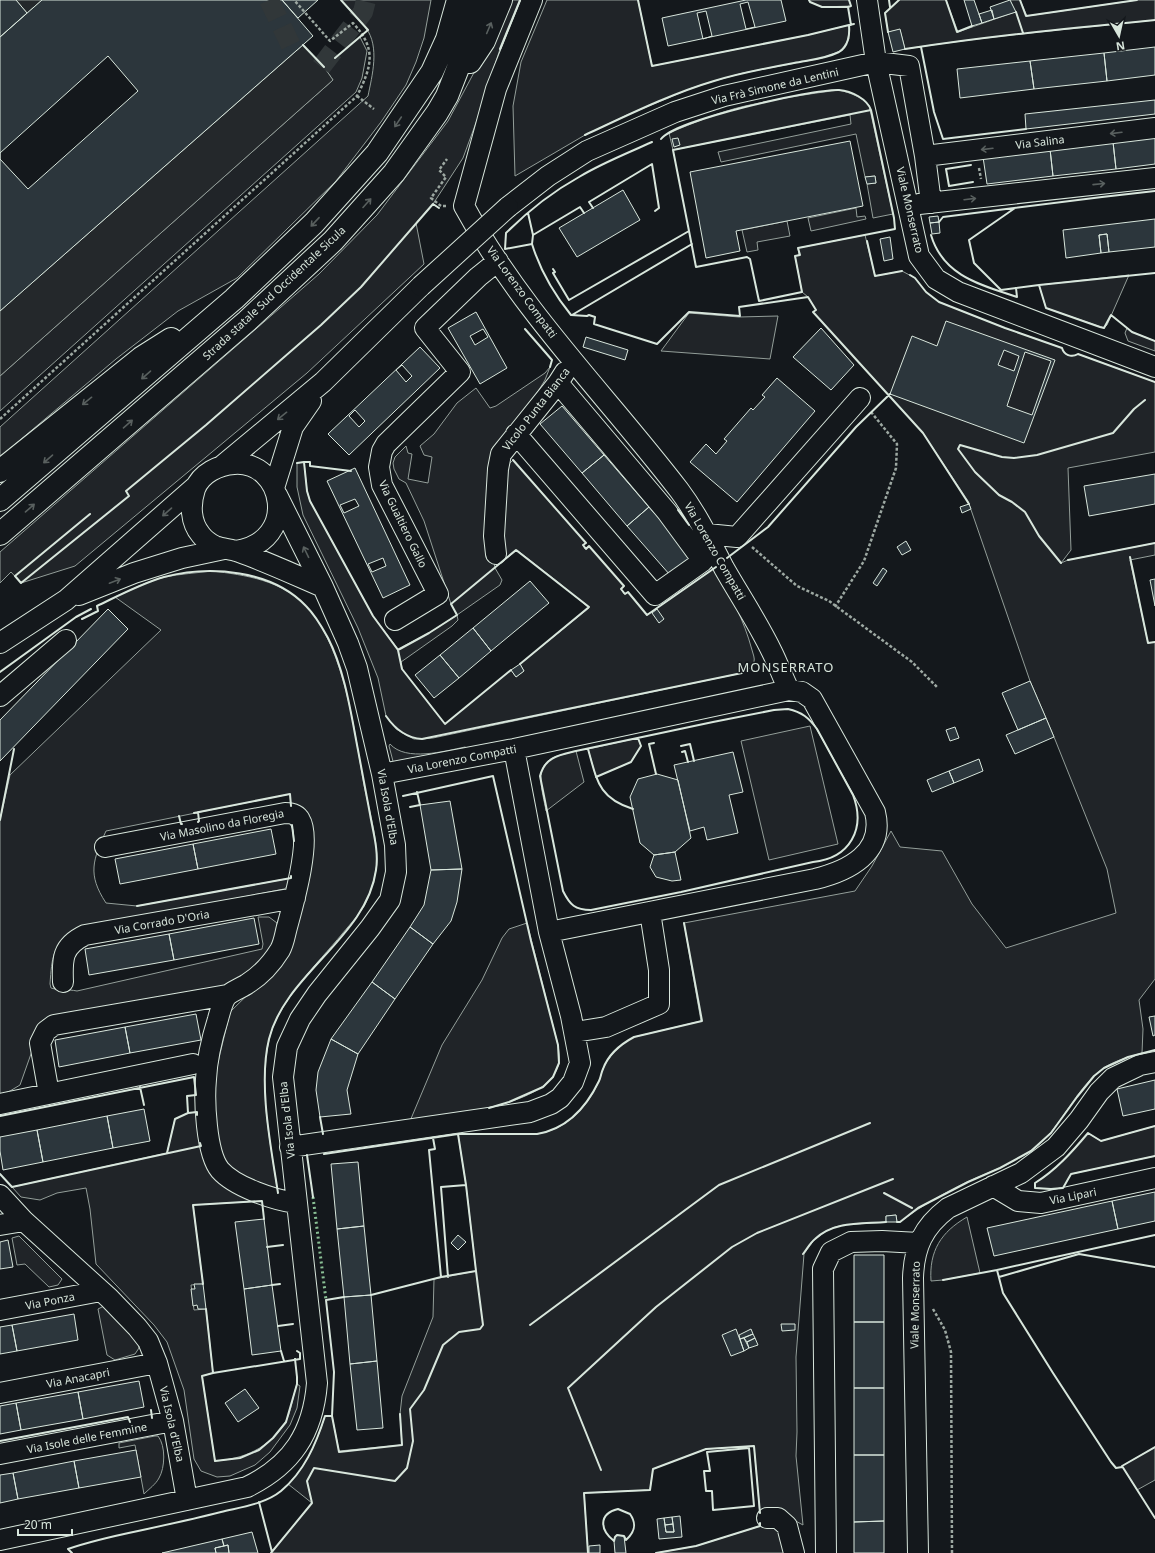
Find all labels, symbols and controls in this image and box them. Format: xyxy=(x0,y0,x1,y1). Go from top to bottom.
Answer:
north arrow xyxy=(1099,16,1139,56)
one-way arrow xyxy=(486,22,494,34)
text: N xyxy=(1115,38,1126,54)
street label: Via Frà Simone da Lentini xyxy=(710,64,840,107)
one-way arrow xyxy=(394,116,402,127)
one-way arrow xyxy=(1110,129,1123,137)
street label: Via Salina xyxy=(1015,131,1065,152)
one-way arrow xyxy=(981,145,994,153)
street label: Viale Monserrato xyxy=(893,165,928,255)
one-way arrow xyxy=(1092,180,1105,188)
one-way arrow xyxy=(963,195,976,202)
one-way arrow xyxy=(363,197,372,208)
one-way arrow xyxy=(310,217,320,227)
street label: Strada statale Sud Occidentale Sicula xyxy=(199,222,348,363)
street label: Via Lorenzo Compatti xyxy=(484,243,561,341)
street label: Vicolo Punta Bianca xyxy=(498,364,573,453)
one-way arrow xyxy=(141,370,152,379)
one-way arrow xyxy=(82,397,93,406)
one-way arrow xyxy=(277,412,288,421)
one-way arrow xyxy=(123,419,133,428)
one-way arrow xyxy=(42,455,53,464)
street label: Via Gualtiero Gallo xyxy=(376,478,431,570)
street label: Via Lorenzo Compatti xyxy=(681,499,750,602)
one-way arrow xyxy=(24,504,35,513)
one-way arrow xyxy=(162,507,172,516)
one-way arrow xyxy=(302,547,309,559)
one-way arrow xyxy=(108,576,120,584)
district label: MONSERRATO xyxy=(738,658,834,676)
street label: Via Lorenzo Compatti xyxy=(406,741,518,776)
street label: Via Isola d'Elba xyxy=(374,768,403,846)
street label: Via Masolino da Floregia xyxy=(159,805,285,844)
street label: Via Corrado D'Oria xyxy=(113,906,211,937)
street label: Via Isola d'Elba xyxy=(275,1081,298,1159)
street label: Via Lipari xyxy=(1048,1184,1098,1207)
street label: Viale Monserrato xyxy=(906,1260,923,1349)
street label: Via Ponza xyxy=(24,1288,76,1313)
street label: Via Anacapri xyxy=(45,1364,111,1391)
street label: Via Isola d'Elba xyxy=(157,1385,188,1463)
street label: Via Isole delle Femmine xyxy=(26,1419,148,1457)
scale bar xyxy=(18,1511,72,1537)
text: 20 m xyxy=(24,1516,52,1533)

